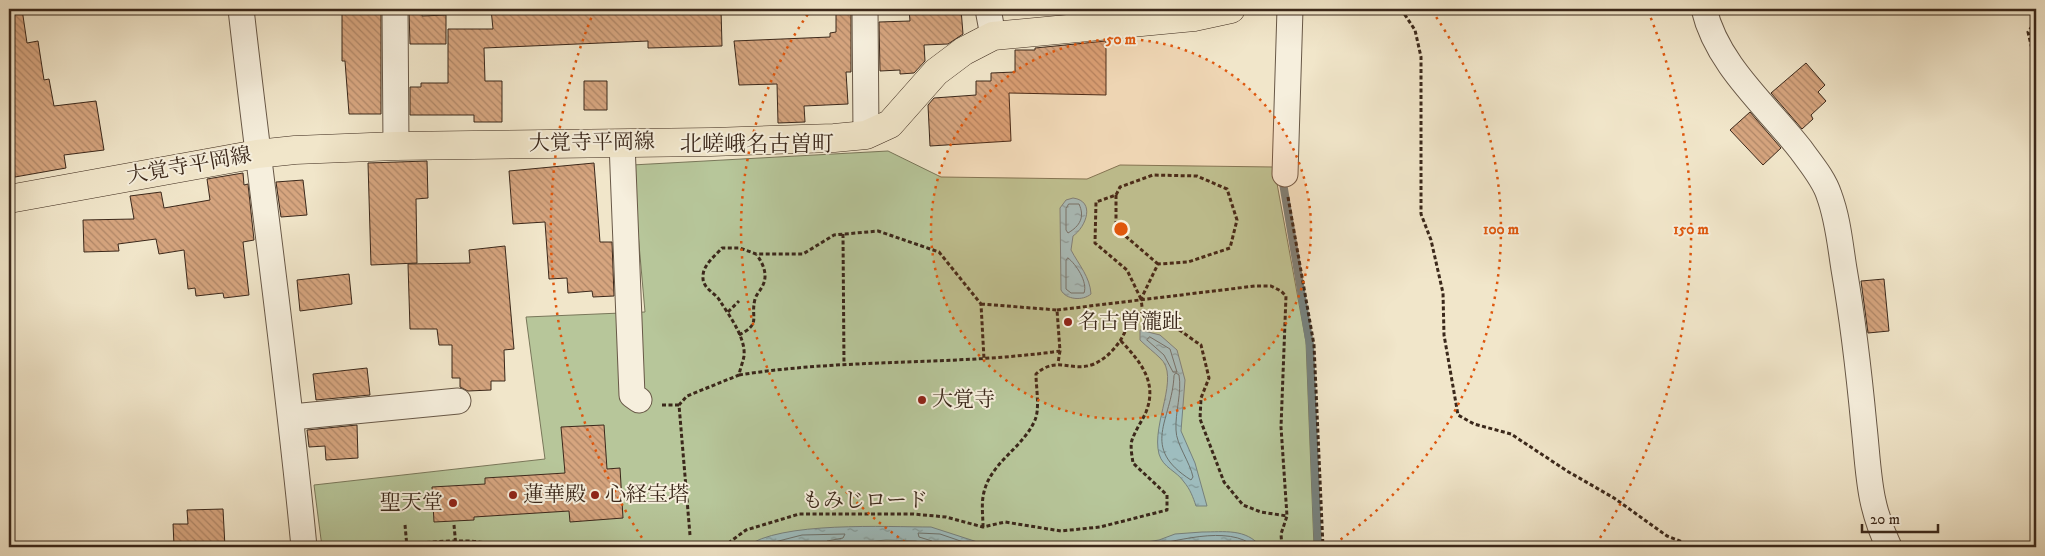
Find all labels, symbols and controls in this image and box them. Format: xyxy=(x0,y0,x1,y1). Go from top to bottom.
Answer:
text: 50 m xyxy=(1105,30,1137,49)
street label: 大覚寺平岡線 xyxy=(529,129,655,157)
district label: 北嵯峨名古曽町 xyxy=(680,131,834,158)
street label: 大覚寺平岡線 xyxy=(125,142,253,190)
centre of rings xyxy=(1112,220,1130,238)
text: 100 m xyxy=(1483,220,1520,239)
text: 150 m xyxy=(1673,220,1709,239)
place label: 名古曽瀧趾 xyxy=(1078,309,1183,335)
marker: 名古曽瀧趾 xyxy=(1062,316,1074,328)
place label: 大覚寺 xyxy=(932,387,995,413)
marker: 大覚寺 xyxy=(916,394,928,406)
place label: 蓮華殿 xyxy=(523,482,586,508)
place label: 心経宝塔 xyxy=(605,482,689,508)
street label: もみじロード xyxy=(802,488,928,514)
marker: 蓮華殿 xyxy=(507,489,519,501)
marker: 心経宝塔 xyxy=(589,489,601,501)
place label: 聖天堂 xyxy=(380,490,443,516)
marker: 聖天堂 xyxy=(447,497,459,509)
scale bar xyxy=(1862,501,1939,533)
text: 20 m xyxy=(1870,510,1900,529)

